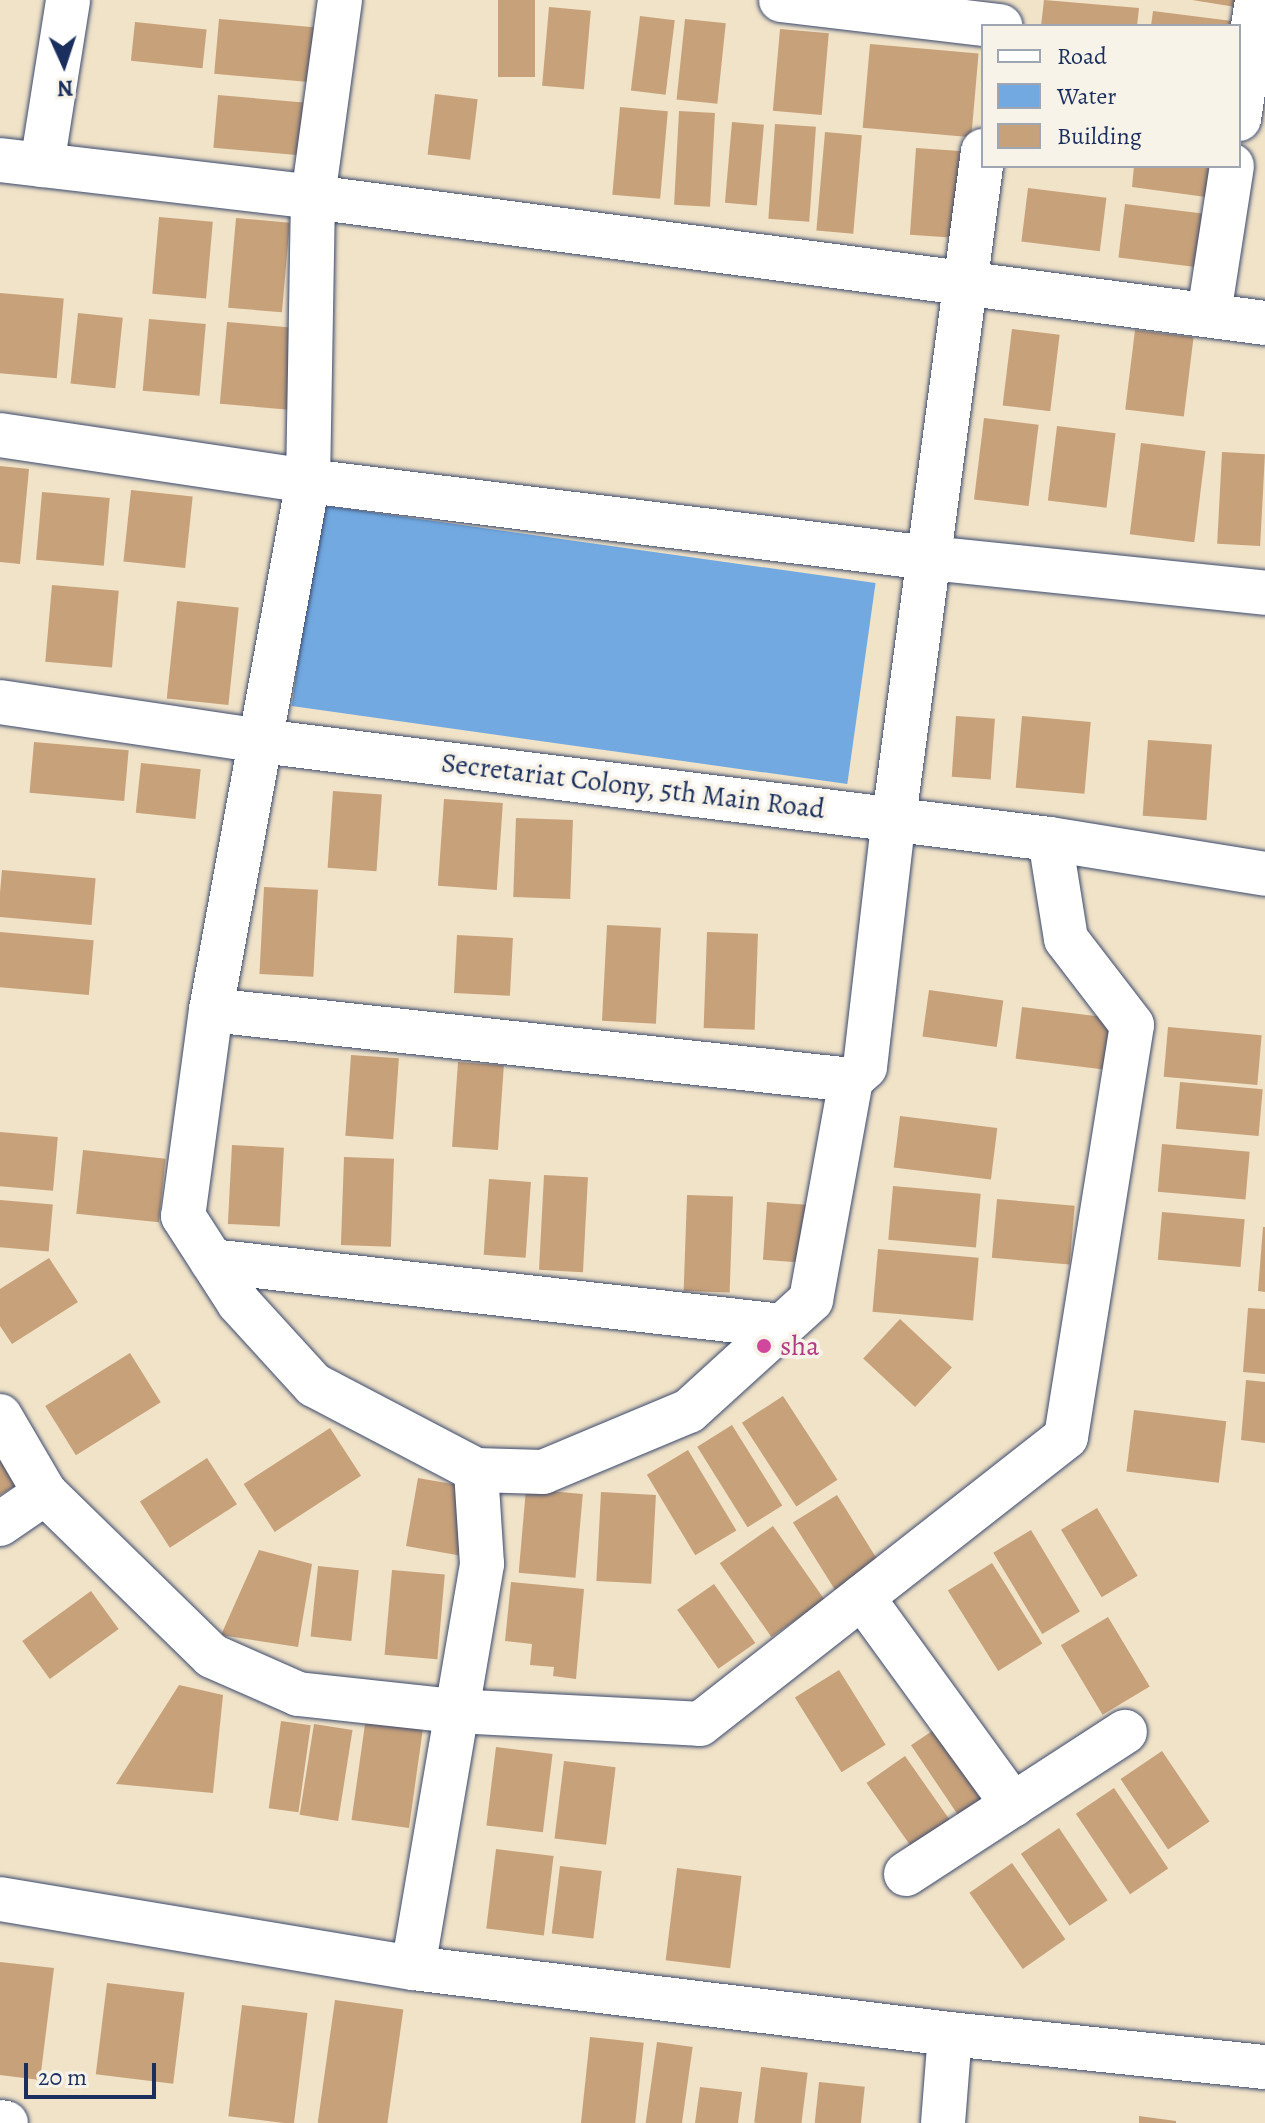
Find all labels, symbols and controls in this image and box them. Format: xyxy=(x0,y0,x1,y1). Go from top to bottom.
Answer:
north arrow xyxy=(24,24,104,104)
legend xyxy=(981,24,1241,168)
text: Road xyxy=(1057,40,1107,72)
text: N xyxy=(56,73,74,103)
text: Water xyxy=(1057,80,1117,112)
text: Building xyxy=(1057,120,1142,152)
street label: Secretariat Colony, 5th Main Road xyxy=(439,746,827,826)
place label: sha xyxy=(780,1329,819,1363)
marker: sha xyxy=(755,1337,773,1355)
scale bar xyxy=(28,2047,160,2097)
text: 20 m xyxy=(38,2061,87,2093)

